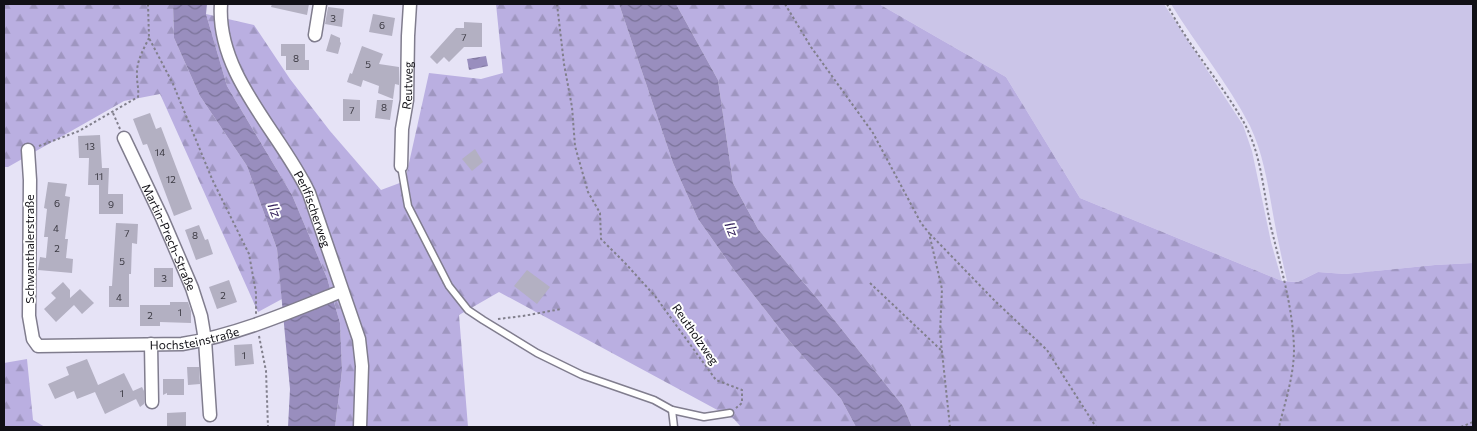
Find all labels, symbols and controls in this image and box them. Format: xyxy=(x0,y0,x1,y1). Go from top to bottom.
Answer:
house number: 3 xyxy=(330,12,336,24)
house number: 6 xyxy=(379,19,385,31)
house number: 7 xyxy=(461,31,467,43)
house number: 8 xyxy=(293,52,299,64)
house number: 5 xyxy=(365,58,371,70)
street label: Reutweg xyxy=(399,61,415,110)
house number: 8 xyxy=(381,101,387,113)
house number: 7 xyxy=(349,104,355,116)
house number: 13 xyxy=(85,140,95,152)
house number: 14 xyxy=(155,146,165,158)
street label: Perlfischerweg xyxy=(291,168,334,249)
house number: 11 xyxy=(95,170,103,182)
house number: 12 xyxy=(166,173,176,185)
street label: Martin-Prech-Straße xyxy=(140,181,199,293)
street label: Schwanthalerstraße xyxy=(22,194,36,304)
house number: 6 xyxy=(54,197,60,209)
house number: 9 xyxy=(108,198,114,210)
water label: Ilz xyxy=(264,200,286,220)
water label: Ilz xyxy=(721,219,743,239)
house number: 4 xyxy=(53,222,59,234)
house number: 7 xyxy=(124,227,130,239)
house number: 8 xyxy=(192,229,198,241)
house number: 2 xyxy=(54,242,60,254)
house number: 5 xyxy=(119,255,125,267)
house number: 3 xyxy=(161,272,167,284)
house number: 2 xyxy=(220,289,226,301)
house number: 4 xyxy=(116,291,122,303)
street label: Reutholzweg xyxy=(670,301,722,367)
house number: 1 xyxy=(178,306,182,318)
house number: 2 xyxy=(147,309,153,321)
street label: Hochsteinstraße xyxy=(150,324,241,351)
house number: 1 xyxy=(242,349,246,361)
house number: 1 xyxy=(120,387,124,399)

